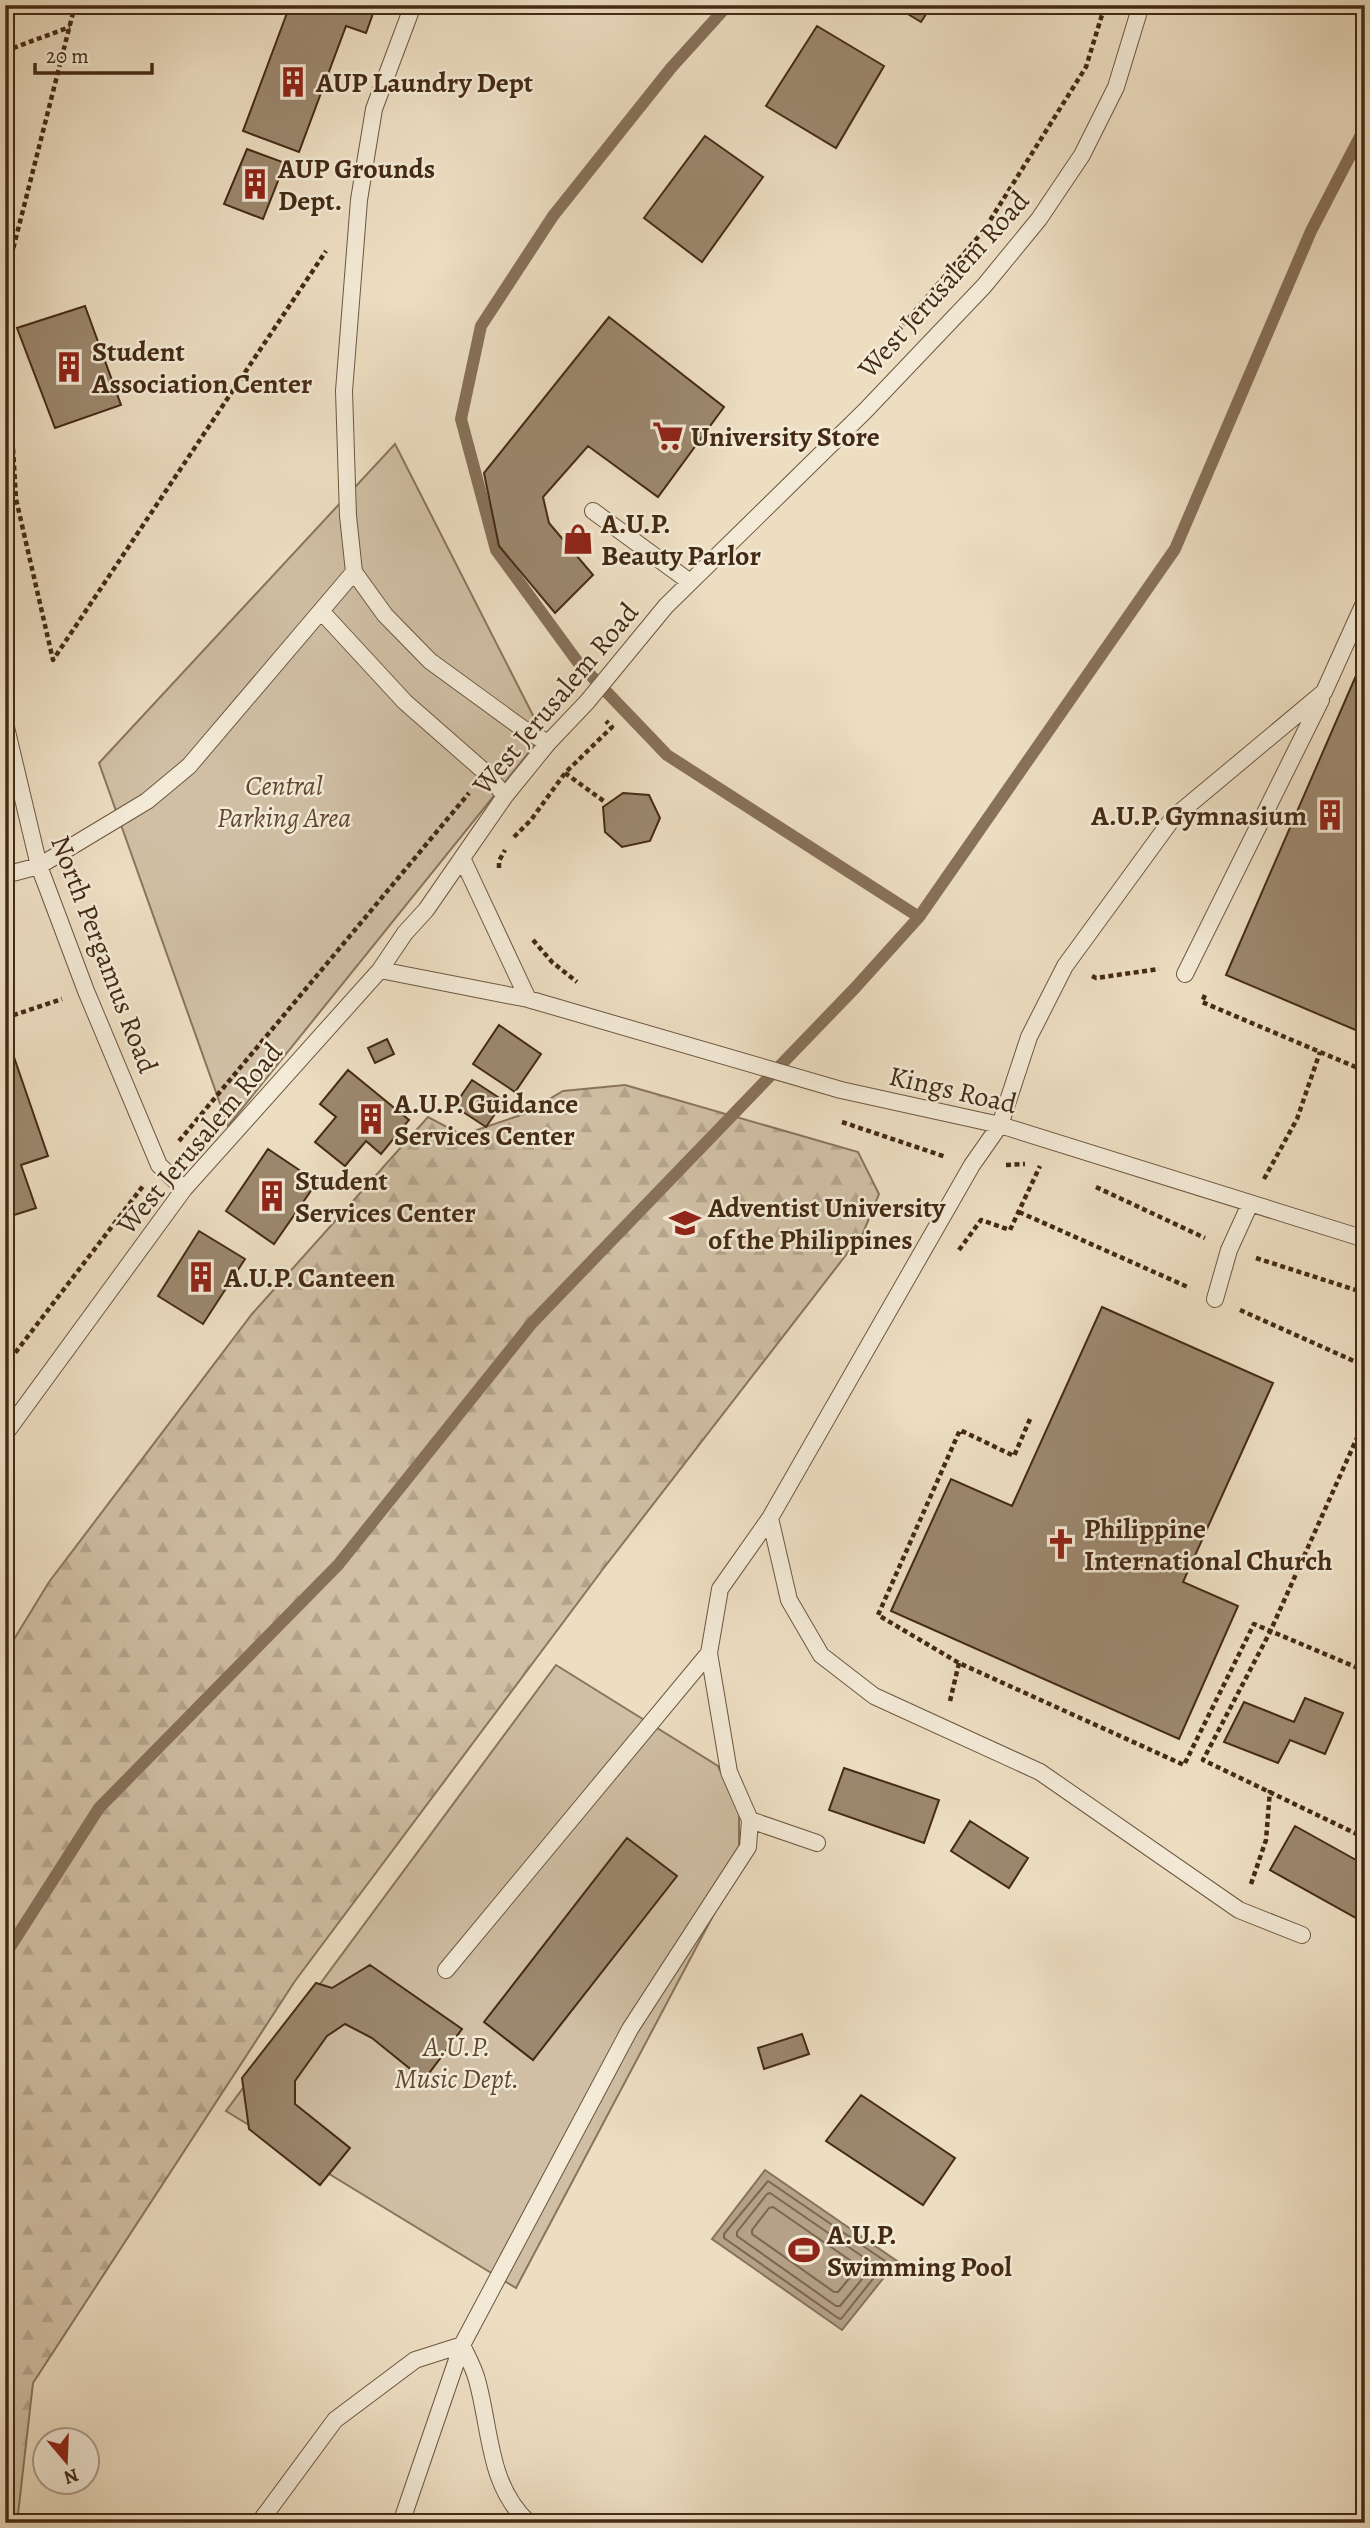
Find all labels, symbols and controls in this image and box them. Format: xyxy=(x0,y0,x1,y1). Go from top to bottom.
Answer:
scale bar xyxy=(35,32,152,76)
text: 20 m xyxy=(46,42,89,70)
place label: AUP Laundry Dept xyxy=(315,64,533,102)
building icon: AUP Laundry Dept xyxy=(276,65,310,99)
place label: AUP Grounds Dept. xyxy=(277,150,435,220)
building icon: AUP Grounds Dept. xyxy=(238,167,272,201)
street label: West Jerusalem Road xyxy=(849,182,1039,387)
place label: Student Association Center xyxy=(91,333,313,403)
building icon: Student Association Center xyxy=(52,350,86,384)
place label: University Store xyxy=(691,418,880,456)
supermarket icon: University Store xyxy=(651,419,685,453)
place label: A.U.P. Beauty Parlor xyxy=(600,505,761,575)
shop icon: A.U.P. Beauty Parlor xyxy=(561,522,595,556)
street label: West Jerusalem Road xyxy=(463,594,648,803)
park label: Central Parking Area xyxy=(217,767,351,837)
place label: A.U.P. Gymnasium xyxy=(1090,797,1307,835)
building icon: A.U.P. Gymnasium xyxy=(1313,798,1347,832)
street label: North Pergamus Road xyxy=(41,830,167,1080)
street label: West Jerusalem Road xyxy=(107,1034,292,1243)
street label: Kings Road xyxy=(885,1057,1021,1123)
place label: A.U.P. Guidance Services Center xyxy=(393,1085,578,1155)
building icon: A.U.P. Guidance Services Center xyxy=(354,1102,388,1136)
place label: Student Services Center xyxy=(295,1162,476,1232)
building icon: Student Services Center xyxy=(255,1179,289,1213)
place label: Adventist University of the Philippines xyxy=(707,1189,946,1259)
school or university icon: Adventist University of the Philippines xyxy=(668,1206,702,1240)
place label: A.U.P. Canteen xyxy=(223,1259,396,1297)
building icon: A.U.P. Canteen xyxy=(184,1260,218,1294)
place label: Philippine International Church xyxy=(1084,1510,1332,1580)
church icon: Philippine International Church xyxy=(1044,1527,1078,1561)
park label: A.U.P. Music Dept. xyxy=(395,2028,519,2098)
place label: A.U.P. Swimming Pool xyxy=(826,2216,1012,2286)
sports icon: A.U.P. Swimming Pool xyxy=(787,2233,821,2267)
north arrow xyxy=(32,2426,102,2496)
text: N xyxy=(60,2462,82,2491)

